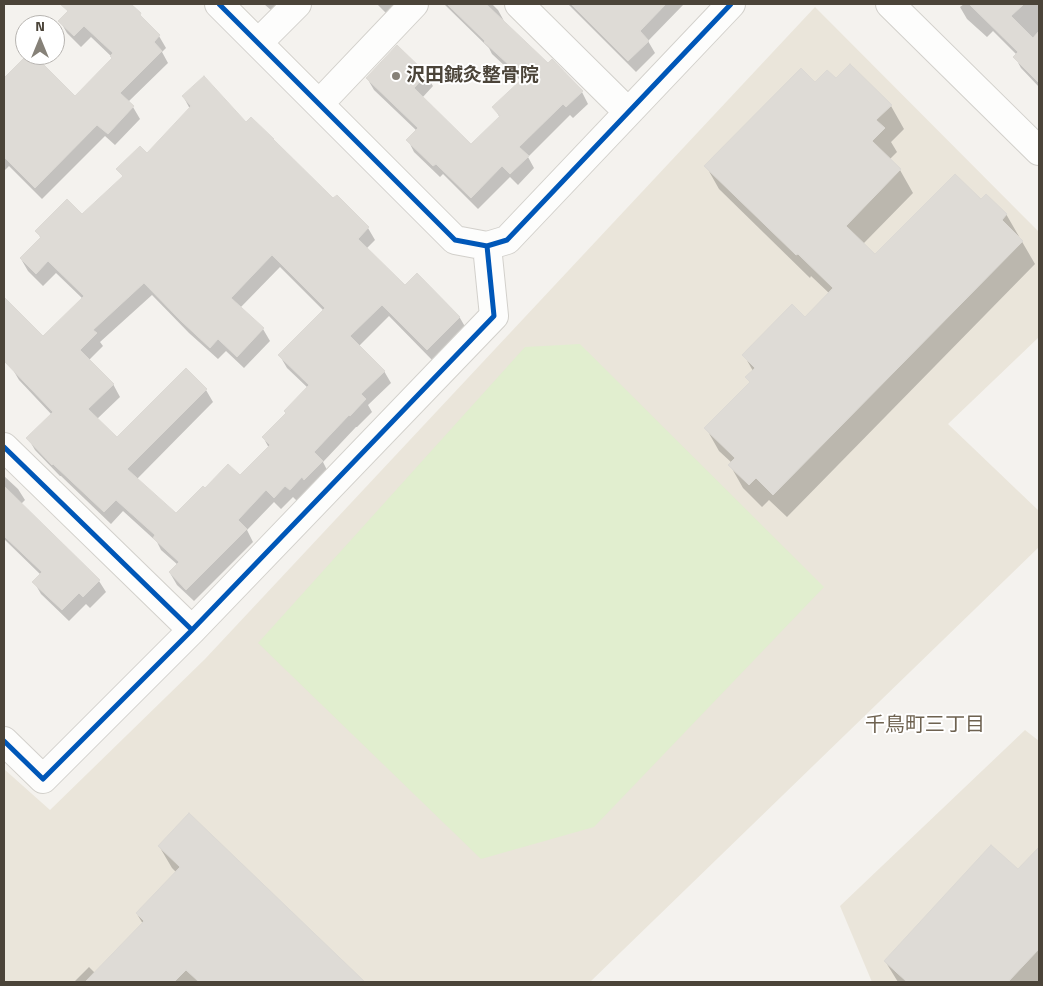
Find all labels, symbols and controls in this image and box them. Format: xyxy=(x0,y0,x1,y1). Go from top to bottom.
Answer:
north arrow xyxy=(15,15,65,65)
text: N xyxy=(35,15,45,36)
place label: 沢田鍼灸整骨院 xyxy=(406,65,539,87)
marker: 沢田鍼灸整骨院 xyxy=(390,70,402,82)
district label: 千鳥町三丁目 xyxy=(865,714,985,738)

